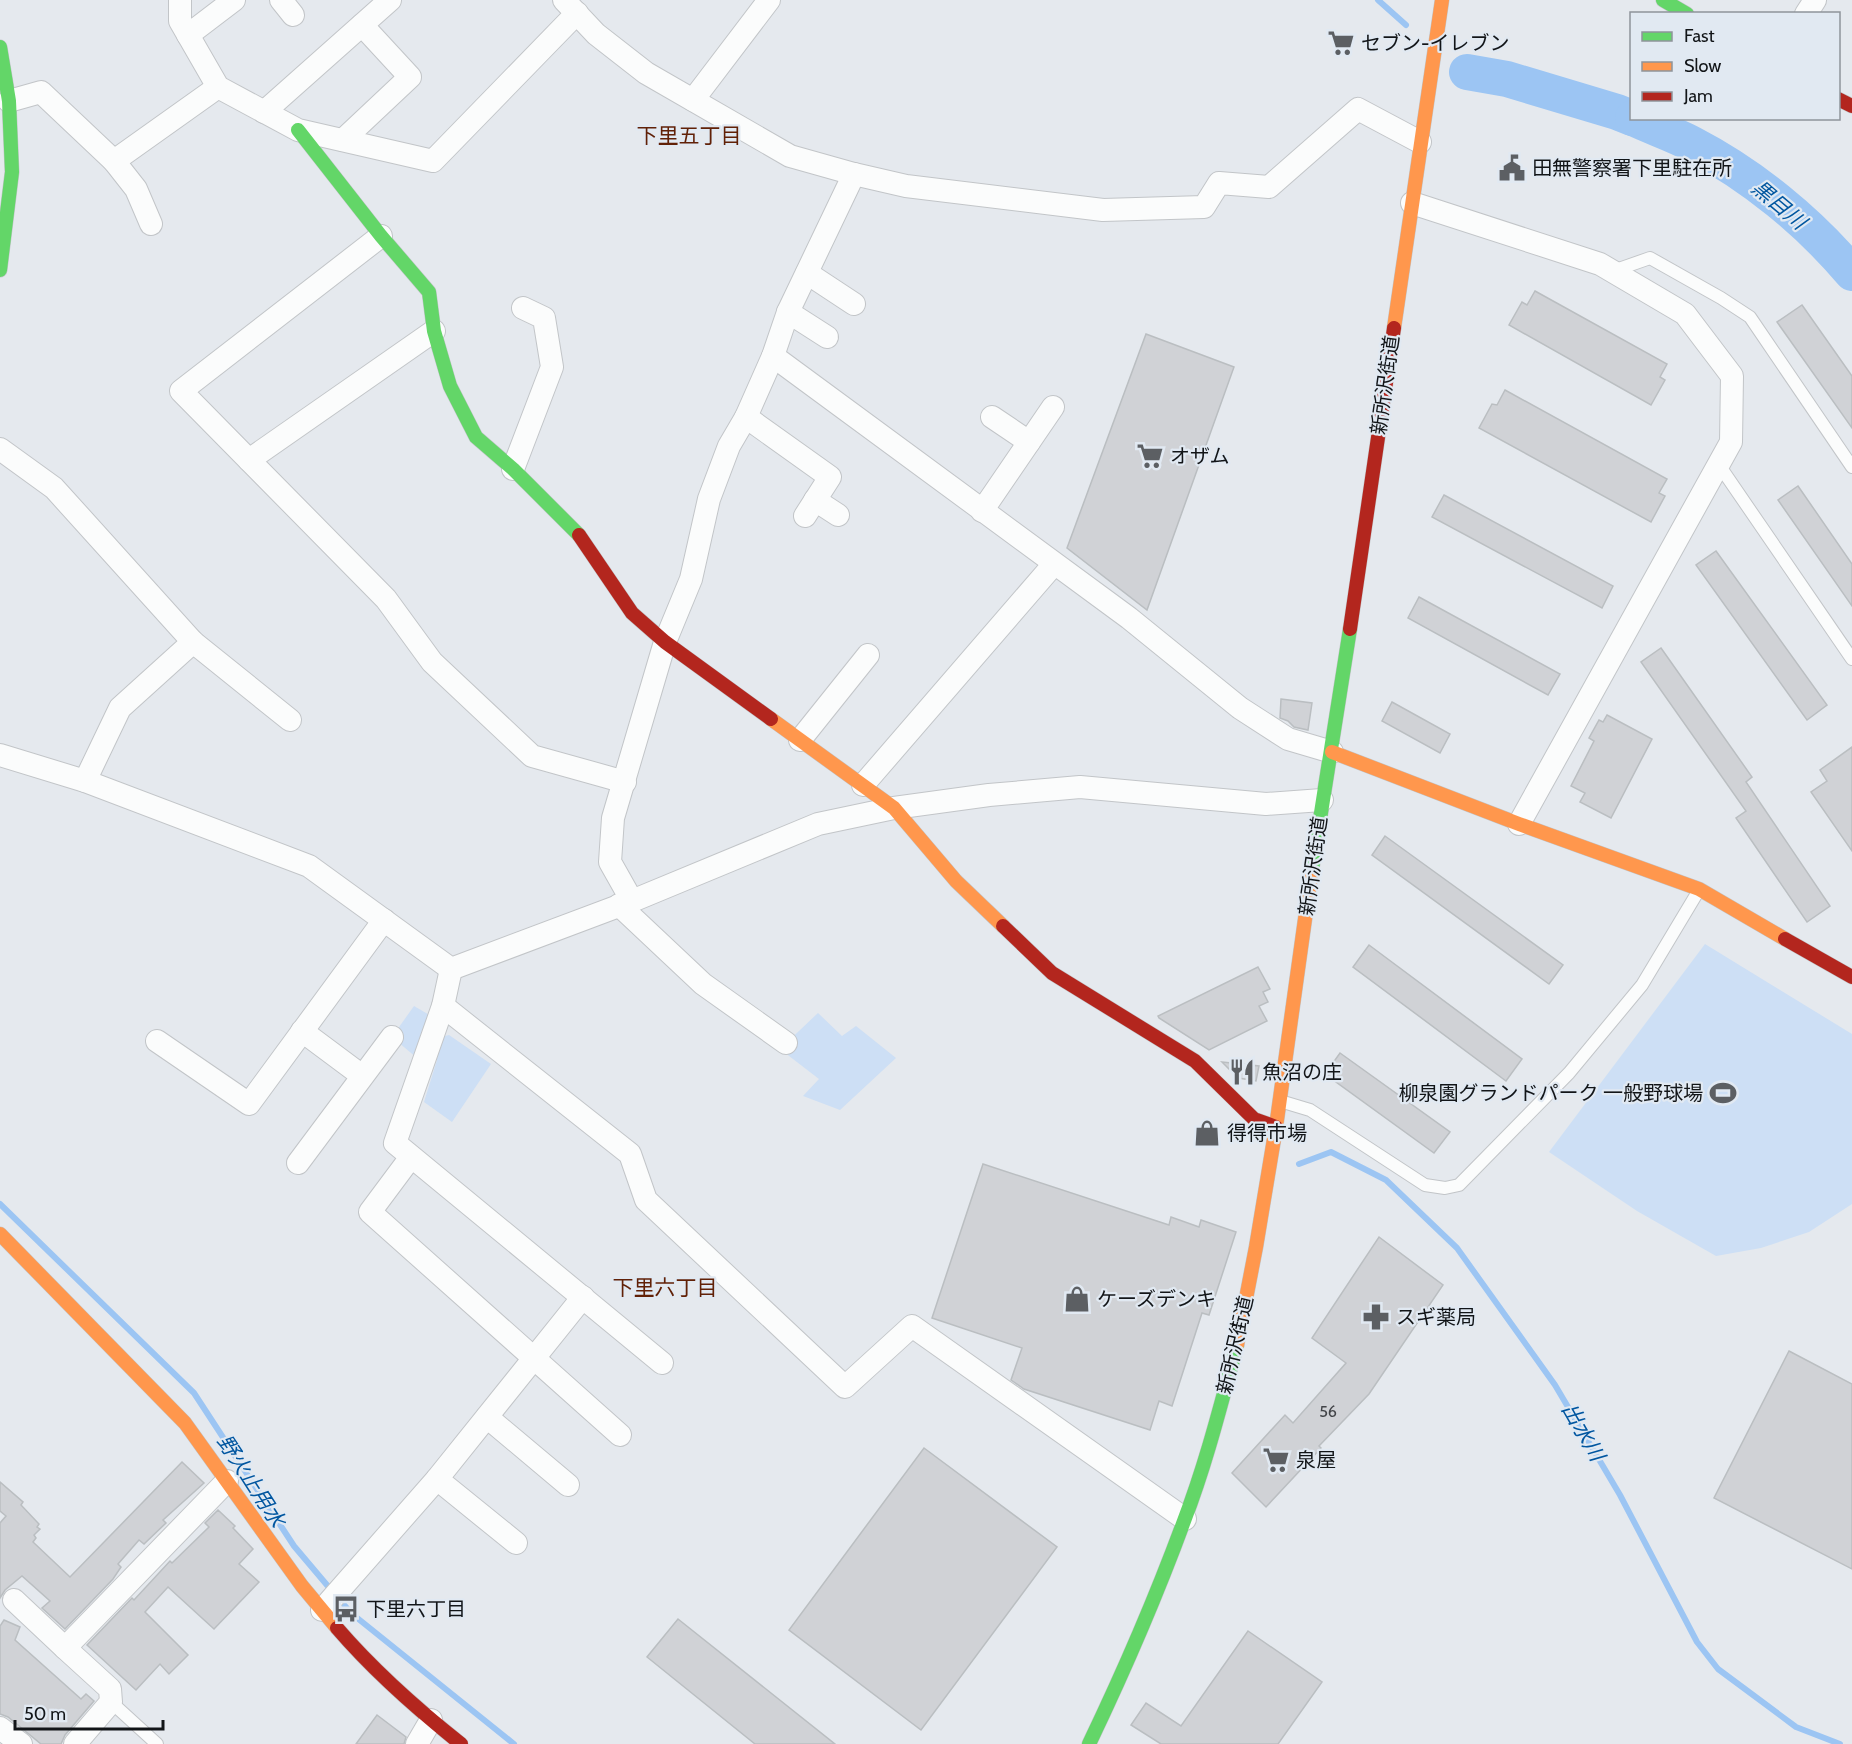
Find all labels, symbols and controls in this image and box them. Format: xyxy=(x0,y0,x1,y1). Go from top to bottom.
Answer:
legend xyxy=(1630,12,1840,120)
text: Fast xyxy=(1684,25,1715,47)
supermarket icon: セブン-イレブン xyxy=(1326,28,1356,58)
place label: セブン-イレブン xyxy=(1361,31,1509,55)
text: Slow xyxy=(1684,55,1721,77)
text: Jam xyxy=(1683,85,1713,107)
district label: 下里五丁目 xyxy=(637,123,742,148)
public building icon: 田無警察署下里駐在所 xyxy=(1497,153,1527,183)
place label: 田無警察署下里駐在所 xyxy=(1532,156,1732,180)
water label: 黒目川 xyxy=(1747,175,1813,236)
street label: 新所沢街道 xyxy=(1366,334,1404,436)
supermarket icon: オザム xyxy=(1135,441,1165,471)
place label: オザム xyxy=(1170,444,1230,468)
street label: 新所沢街道 xyxy=(1294,815,1332,917)
restaurant icon: 魚沼の庄 xyxy=(1227,1057,1257,1087)
place label: 魚沼の庄 xyxy=(1262,1060,1342,1084)
sports icon: 柳泉園グランドパーク 一般野球場 xyxy=(1708,1078,1738,1108)
place label: 柳泉園グランドパーク 一般野球場 xyxy=(1399,1081,1703,1105)
shop icon: 得得市場 xyxy=(1192,1118,1222,1148)
place label: 得得市場 xyxy=(1227,1121,1307,1145)
district label: 下里六丁目 xyxy=(613,1275,718,1300)
shop icon: ケーズデンキ xyxy=(1062,1284,1092,1314)
place label: ケーズデンキ xyxy=(1097,1287,1216,1311)
street label: 新所沢街道 xyxy=(1212,1294,1258,1396)
pharmacy icon: スギ薬局 xyxy=(1361,1302,1391,1332)
place label: スギ薬局 xyxy=(1396,1305,1476,1329)
water label: 出水川 xyxy=(1557,1398,1611,1467)
house number: 56 xyxy=(1319,1402,1337,1421)
water label: 野火止用水 xyxy=(212,1430,292,1533)
supermarket icon: 泉屋 xyxy=(1261,1445,1291,1475)
place label: 泉屋 xyxy=(1296,1448,1336,1472)
bus stop icon: 下里六丁目 xyxy=(331,1594,361,1624)
place label: 下里六丁目 xyxy=(366,1597,466,1621)
scale bar xyxy=(15,1693,164,1731)
text: 50 m xyxy=(24,1703,66,1725)

